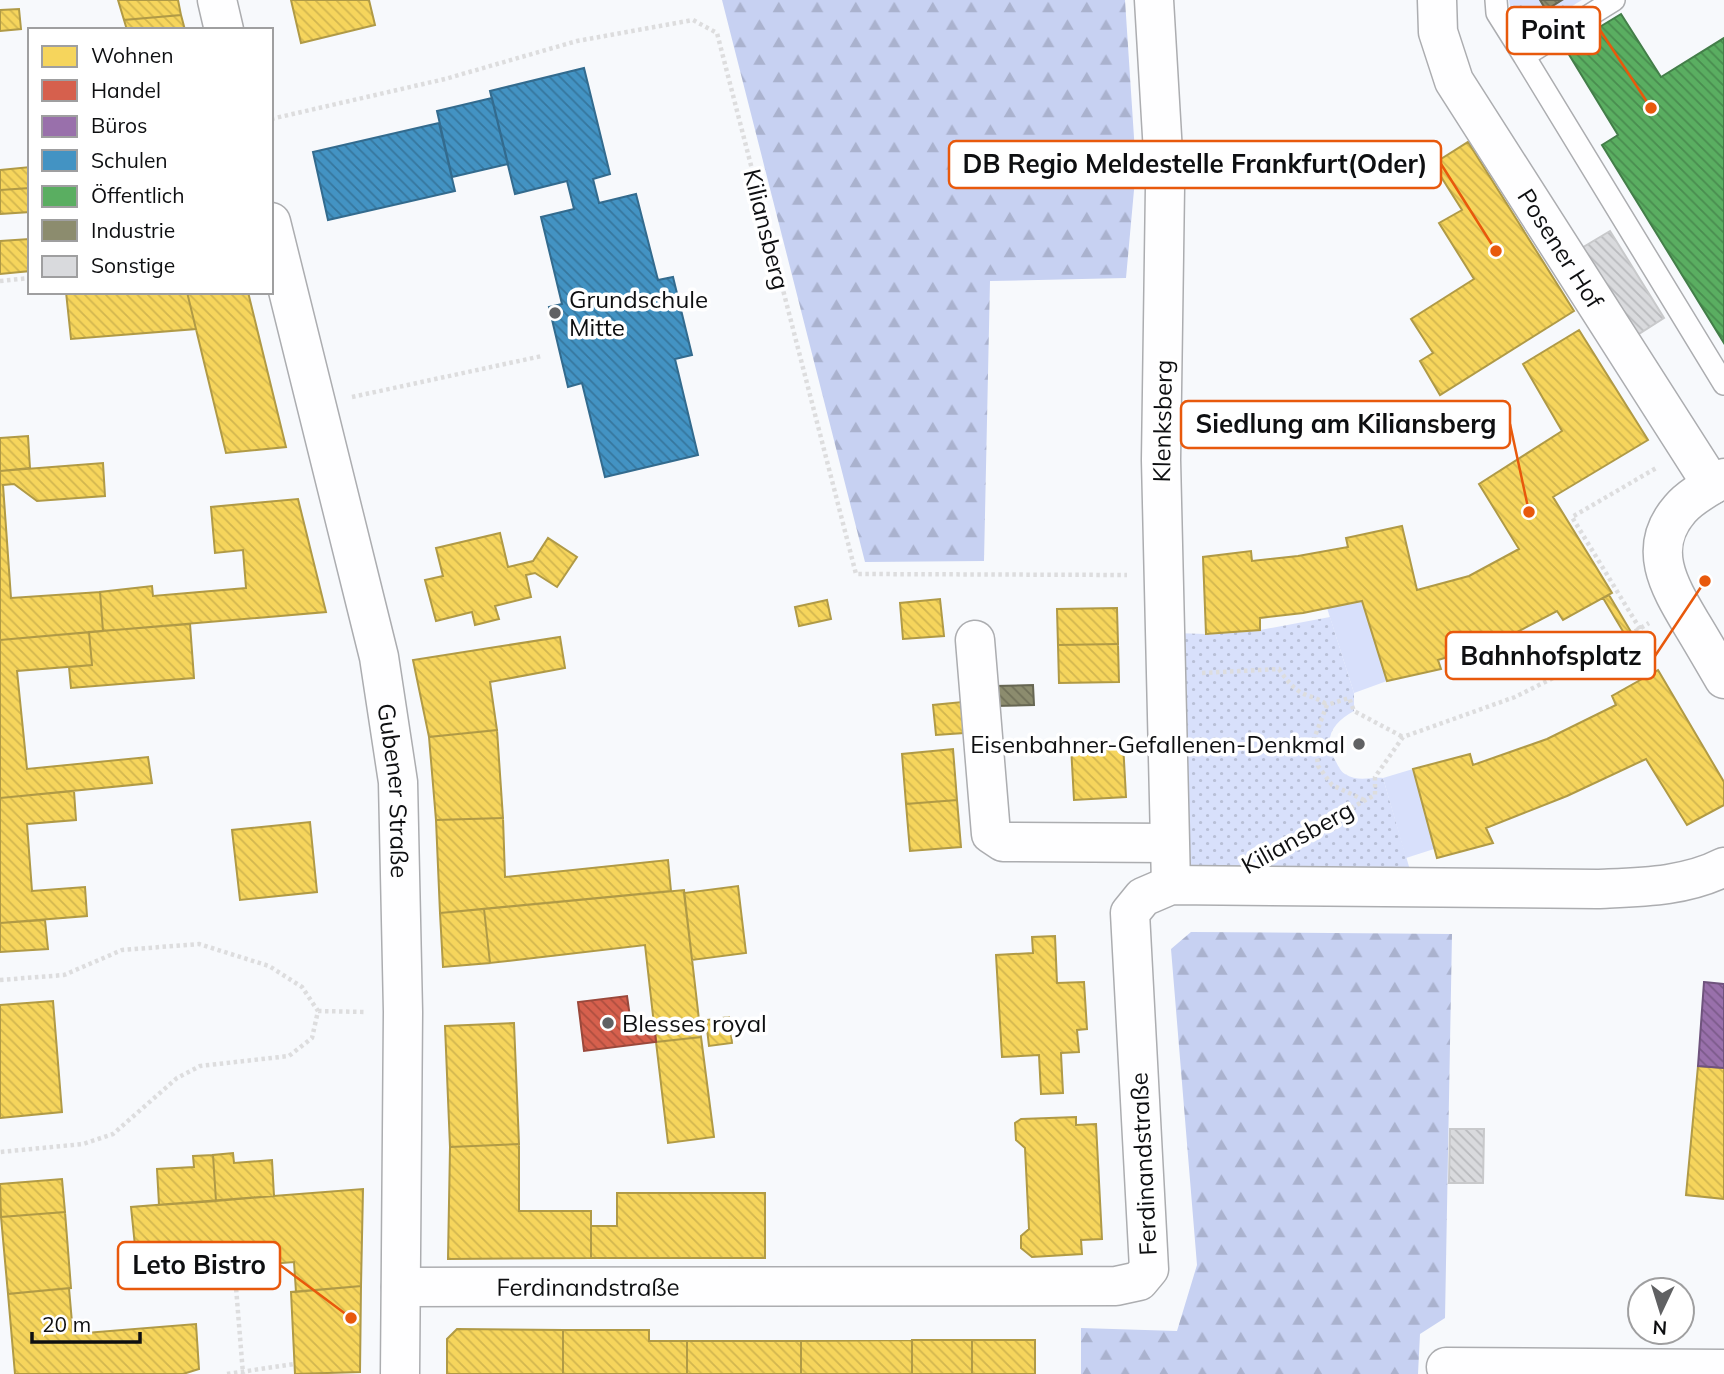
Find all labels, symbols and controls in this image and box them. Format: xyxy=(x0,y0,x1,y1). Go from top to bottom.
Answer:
callout: Point xyxy=(1507,7,1600,54)
text: Point xyxy=(1521,13,1585,46)
legend xyxy=(28,28,273,294)
text: Wohnen xyxy=(91,42,173,68)
text: Handel xyxy=(91,77,161,103)
text: Büros xyxy=(91,112,147,138)
callout: DB Regio Meldestelle Frankfurt(Oder) xyxy=(949,141,1441,188)
text: Schulen xyxy=(91,147,168,173)
text: DB Regio Meldestelle Frankfurt(Oder) xyxy=(963,147,1427,180)
street label: Kiliansberg xyxy=(738,166,796,292)
text: Öffentlich xyxy=(91,182,185,208)
street label: Posener Hof xyxy=(1512,183,1611,314)
text: Industrie xyxy=(91,217,175,243)
text: Sonstige xyxy=(91,252,175,278)
place label: Grundschule Mitte xyxy=(569,284,708,342)
marker: Grundschule Mitte xyxy=(547,305,563,321)
street label: Klenksberg xyxy=(1146,359,1178,483)
callout: Siedlung am Kiliansberg xyxy=(1181,401,1510,448)
text: Siedlung am Kiliansberg xyxy=(1196,407,1496,440)
callout: Bahnhofsplatz xyxy=(1446,632,1655,679)
text: Bahnhofsplatz xyxy=(1460,639,1642,672)
street label: Gubener Straße xyxy=(371,701,415,878)
place label: Eisenbahner-Gefallenen-Denkmal xyxy=(970,729,1345,759)
marker: Eisenbahner-Gefallenen-Denkmal xyxy=(1351,736,1367,752)
street label: Kiliansberg xyxy=(1236,794,1358,880)
place label: Blesses royal xyxy=(622,1008,767,1038)
marker: Blesses royal xyxy=(600,1015,616,1031)
street label: Ferdinandstraße xyxy=(1123,1072,1163,1256)
callout: Leto Bistro xyxy=(118,1242,280,1289)
text: Leto Bistro xyxy=(132,1248,266,1281)
street label: Ferdinandstraße xyxy=(496,1272,680,1302)
north arrow xyxy=(1626,1276,1696,1346)
scale bar xyxy=(32,1300,140,1344)
text: 20 m xyxy=(42,1311,91,1337)
text: N xyxy=(1652,1315,1668,1340)

